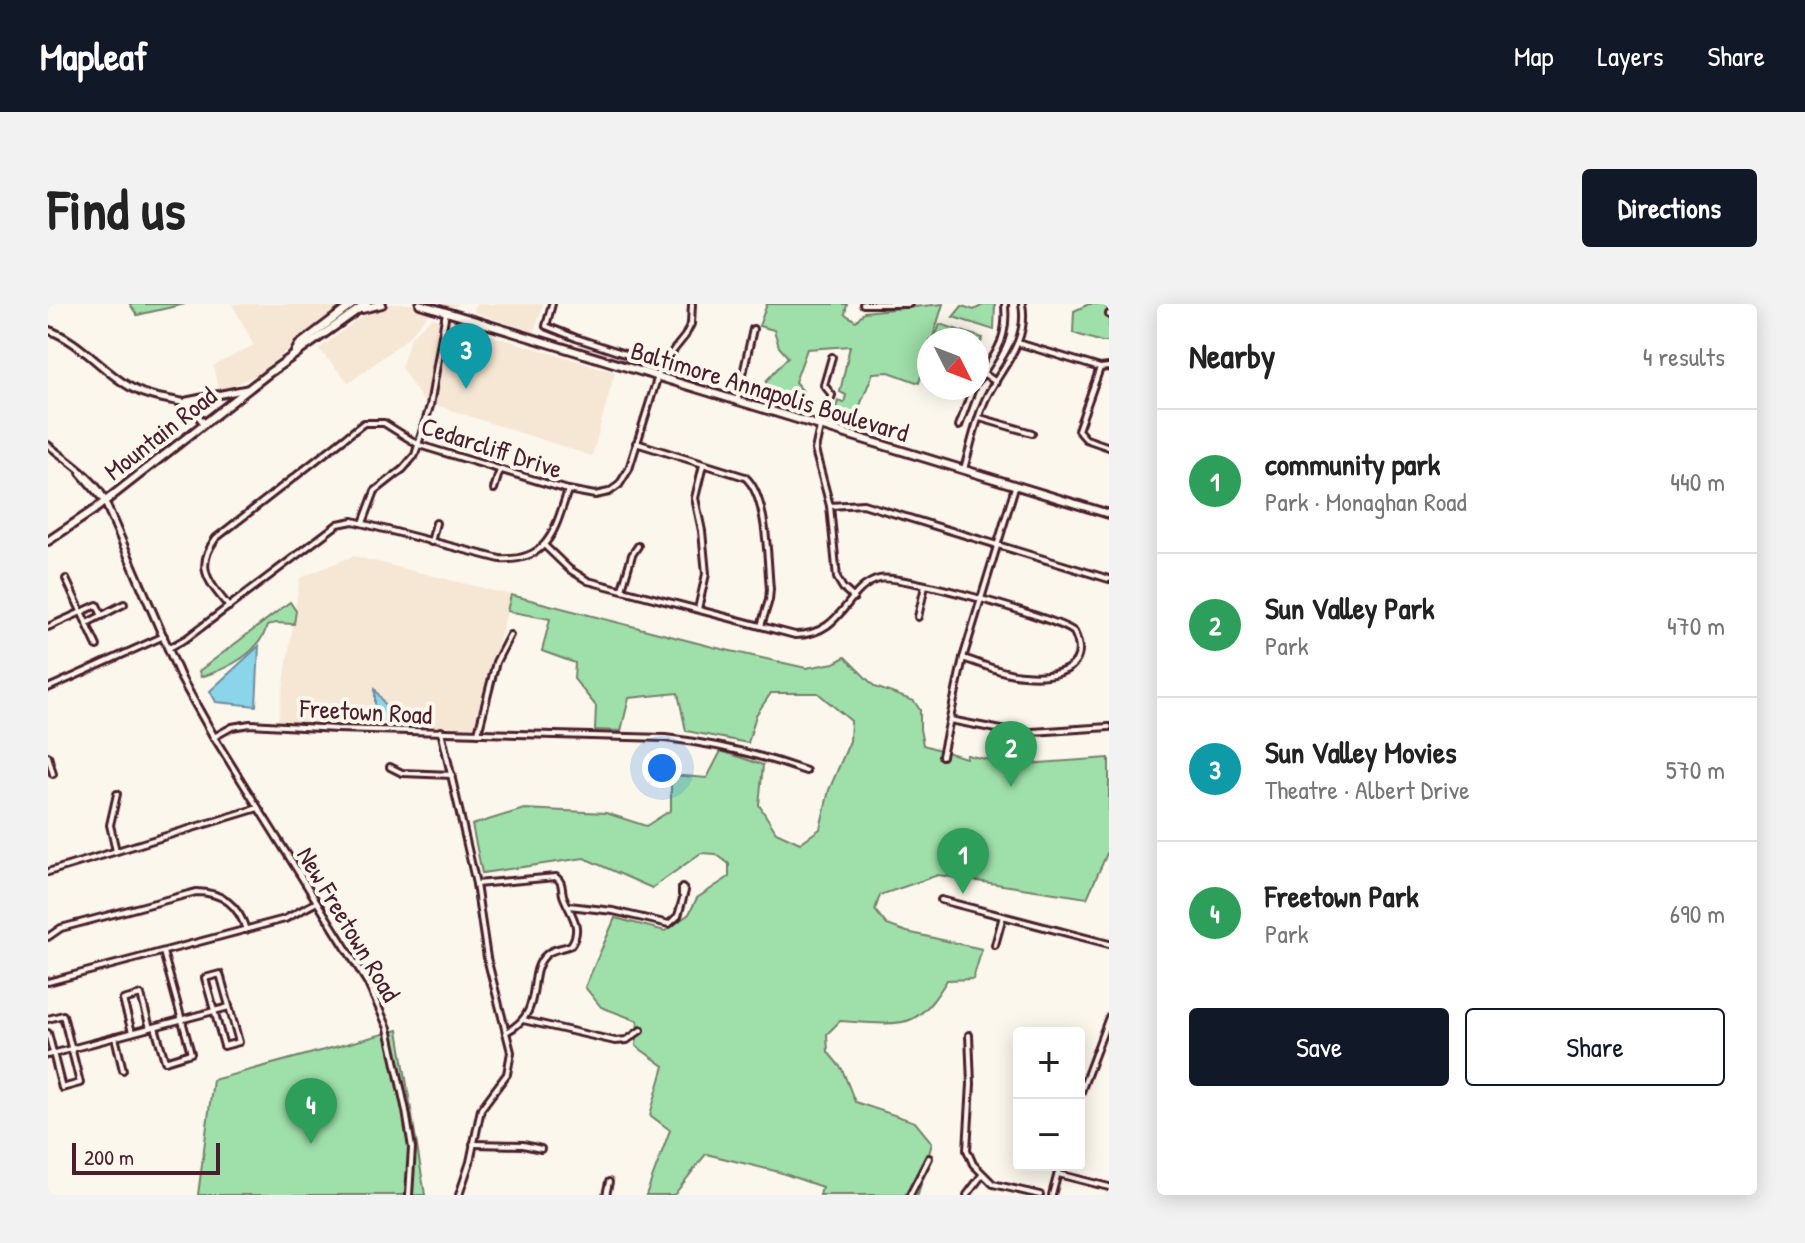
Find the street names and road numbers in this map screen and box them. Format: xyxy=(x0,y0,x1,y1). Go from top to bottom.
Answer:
street label: Baltimore Annapolis Boulevard xyxy=(627,332,913,450)
street label: Mountain Road xyxy=(97,378,223,488)
street label: Cedarcliff Drive xyxy=(417,408,567,486)
street label: Freetown Road xyxy=(298,690,433,732)
street label: New Freetown Road xyxy=(289,840,409,1008)

